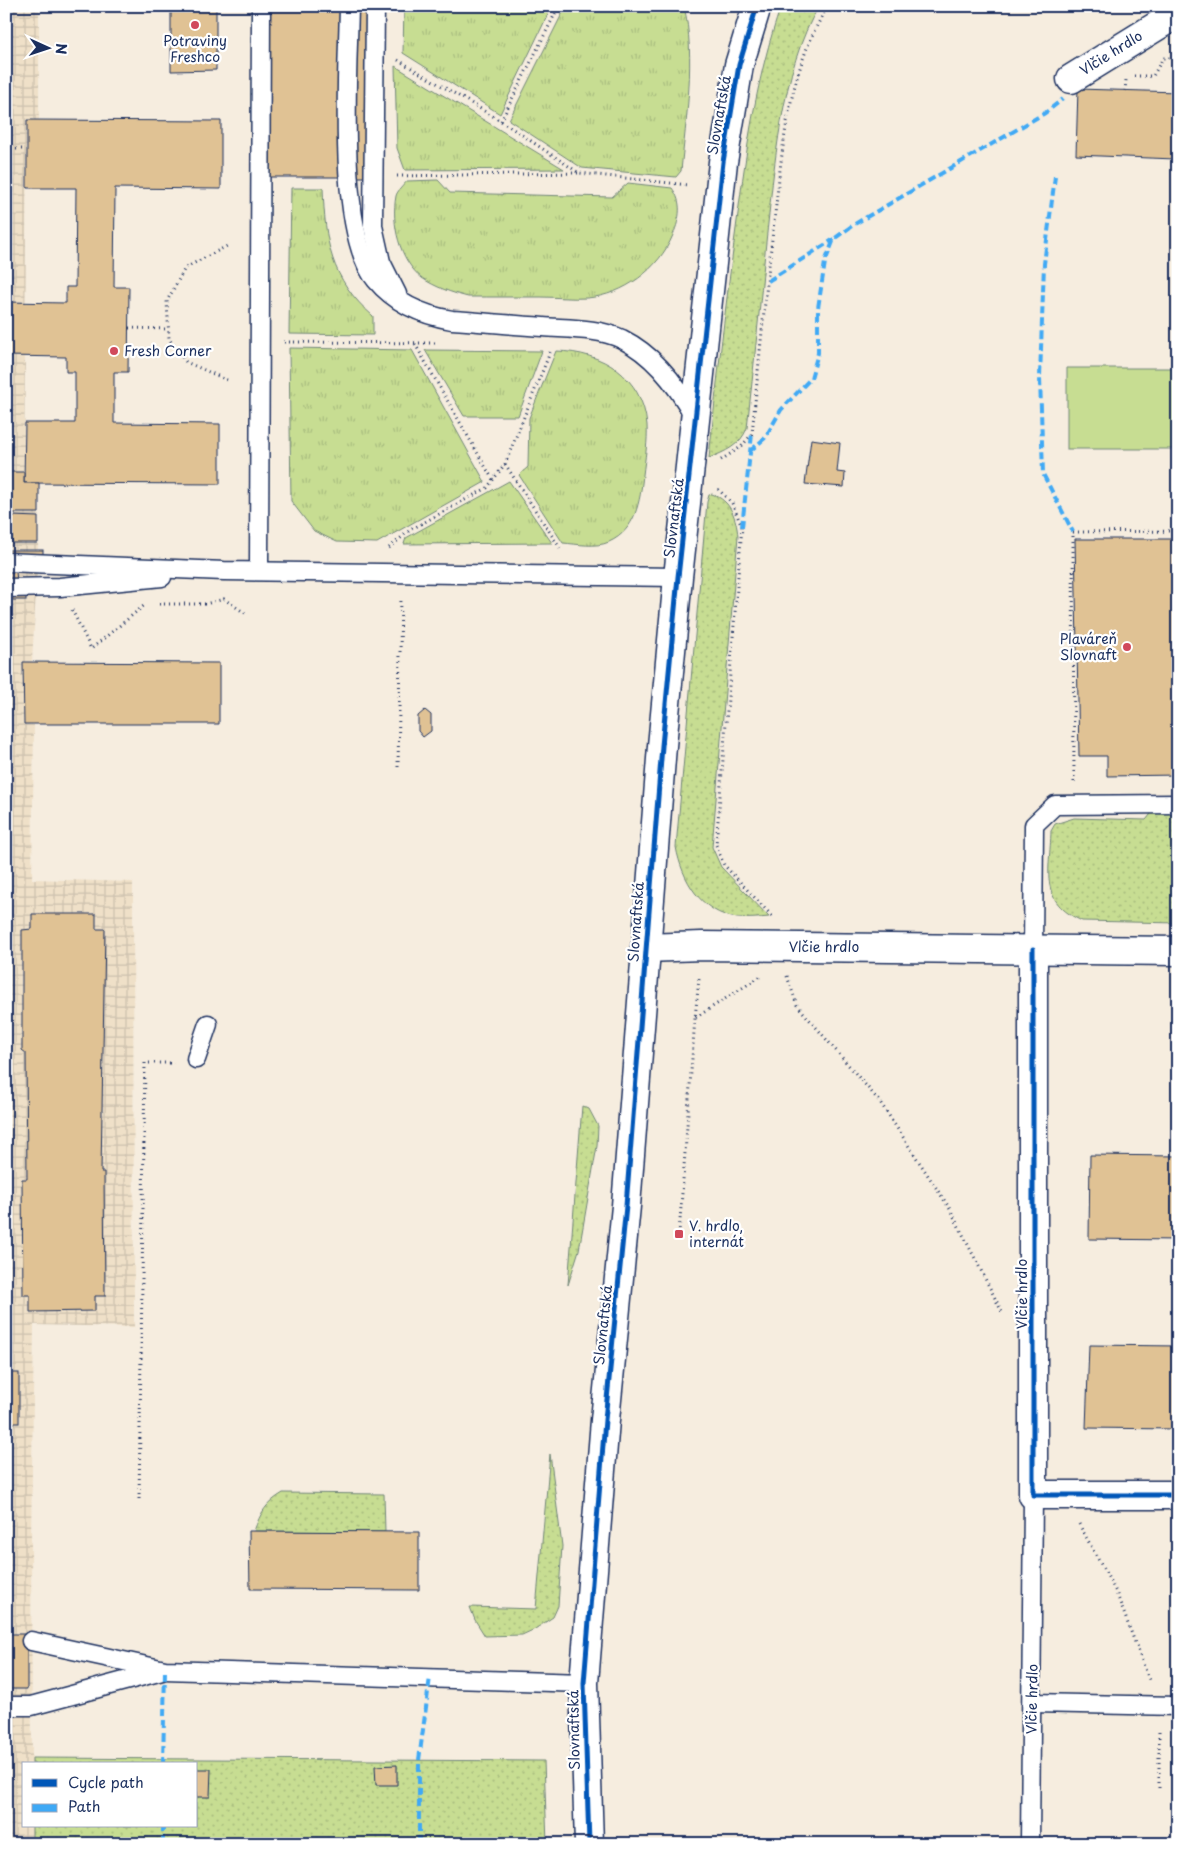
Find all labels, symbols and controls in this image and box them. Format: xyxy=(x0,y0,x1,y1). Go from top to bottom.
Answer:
marker: Potraviny Freshco xyxy=(189,19,201,31)
north arrow xyxy=(22,22,72,72)
street label: Vlčie hrdlo xyxy=(1075,25,1146,80)
place label: Potraviny Freshco xyxy=(163,30,227,67)
text: N xyxy=(51,43,72,55)
street label: Slovnaftská xyxy=(701,73,736,156)
place label: Fresh Corner xyxy=(124,340,212,361)
marker: Fresh Corner xyxy=(108,345,120,357)
street label: Slovnaftská xyxy=(658,477,689,559)
place label: Plaváreň Slovnaft xyxy=(1060,628,1117,665)
marker: Plaváreň Slovnaft xyxy=(1121,641,1133,653)
street label: Slovnaftská xyxy=(622,881,649,963)
street label: Vlčie hrdlo xyxy=(789,936,859,957)
place label: V. hrdlo, internát xyxy=(689,1215,744,1252)
marker: V. hrdlo, internát xyxy=(673,1228,685,1240)
street label: Vlčie hrdlo xyxy=(1011,1259,1032,1329)
street label: Slovnaftská xyxy=(588,1284,617,1366)
street label: Vlčie hrdlo xyxy=(1020,1663,1043,1734)
street label: Slovnaftská xyxy=(562,1689,585,1770)
legend xyxy=(22,1762,198,1828)
text: Cycle path xyxy=(68,1770,144,1793)
text: Path xyxy=(68,1794,100,1817)

